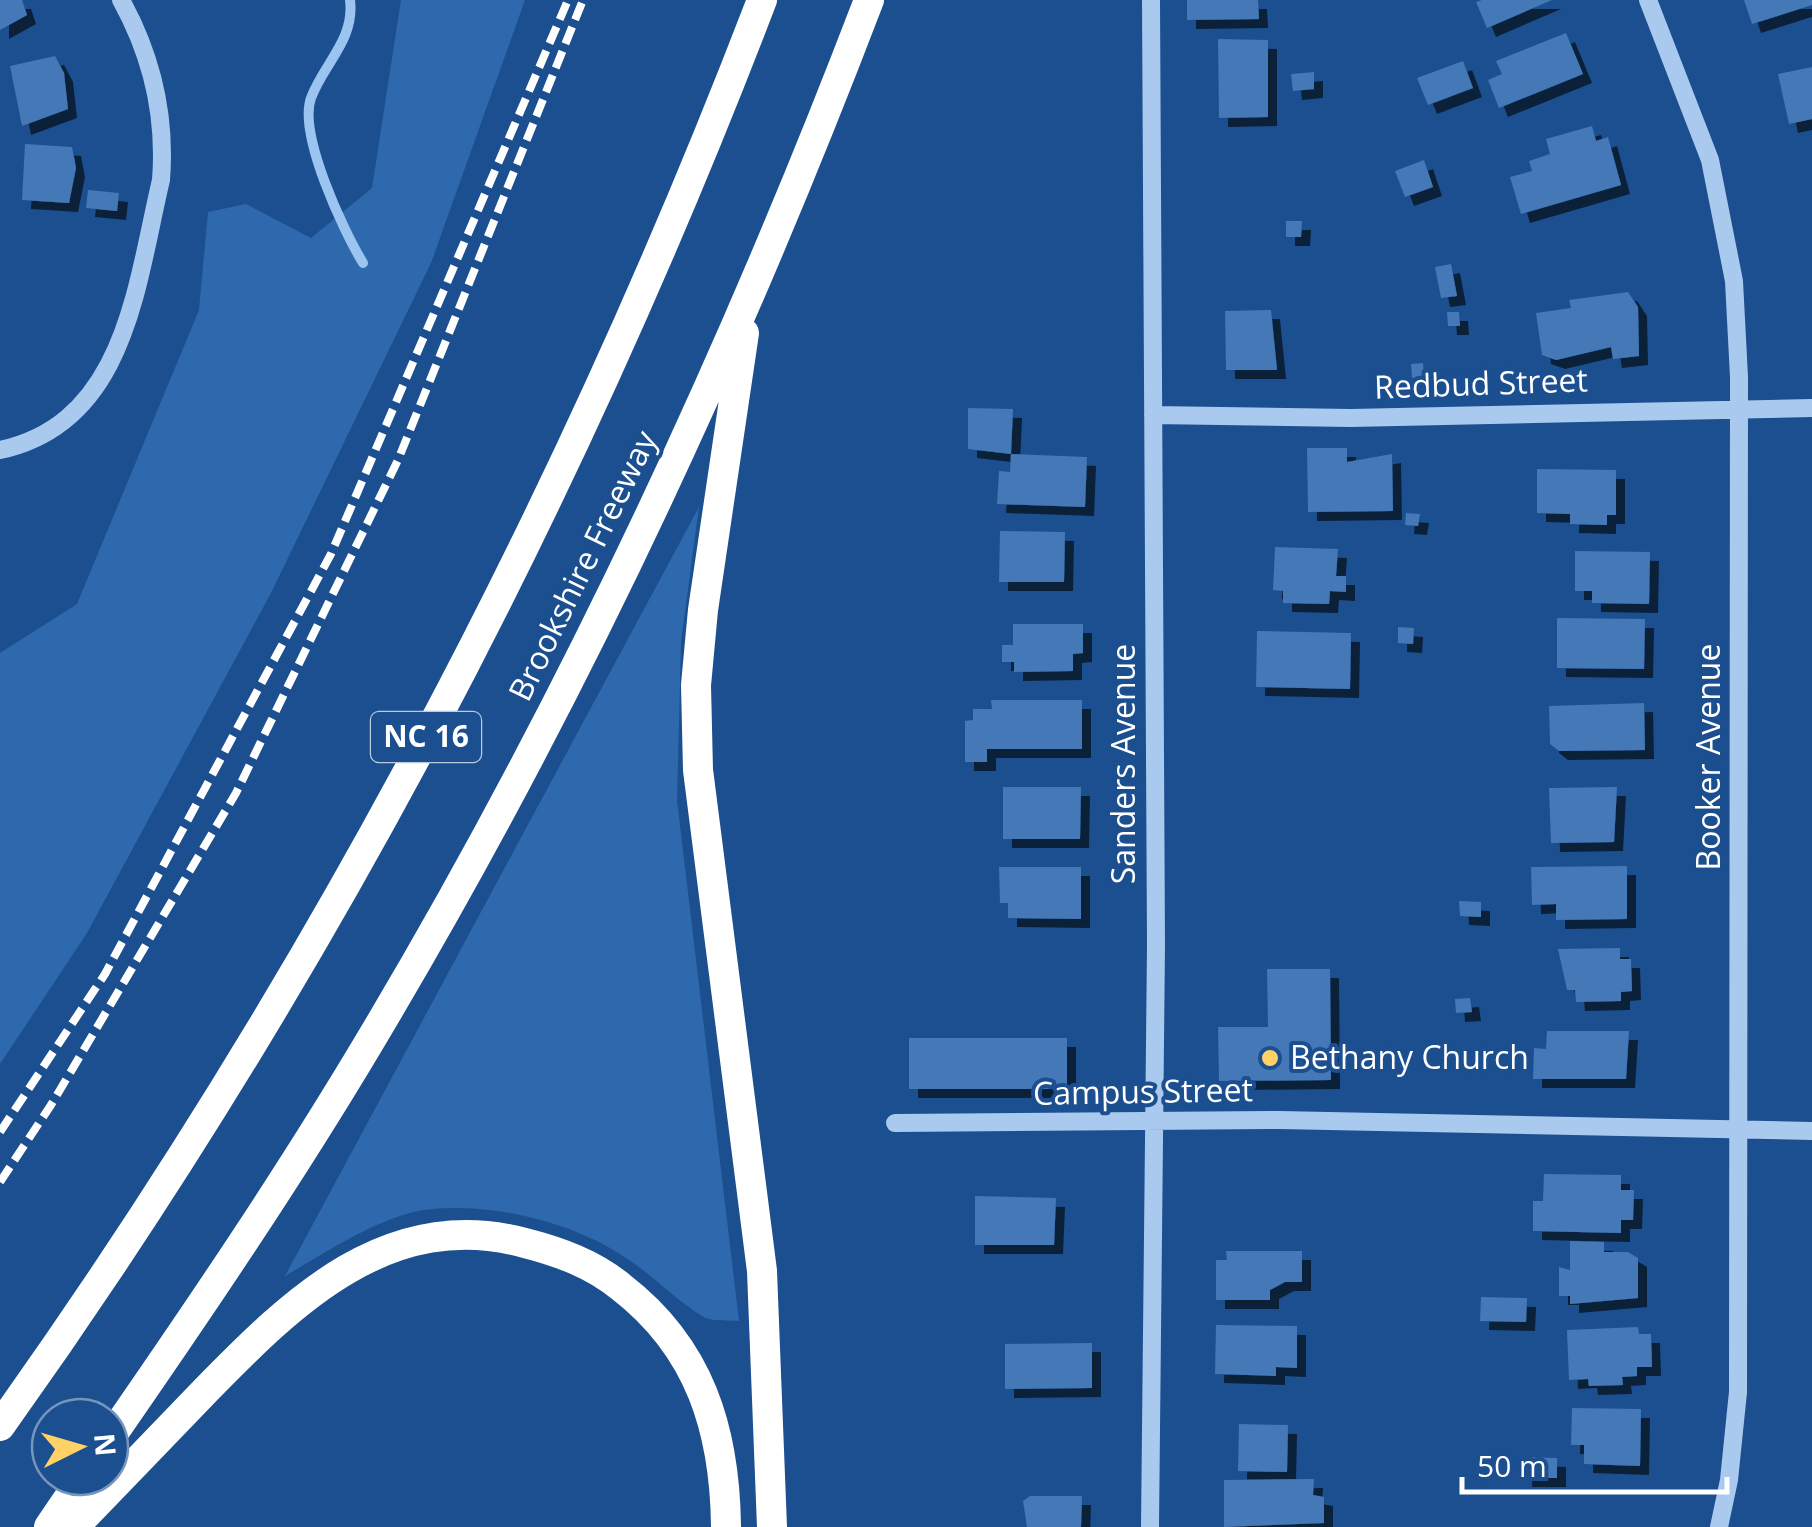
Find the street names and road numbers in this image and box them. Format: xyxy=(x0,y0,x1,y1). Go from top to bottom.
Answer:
street label: Redbud Street xyxy=(1373,357,1589,408)
street label: Brookshire Freeway xyxy=(498,422,666,708)
street label: Sanders Avenue xyxy=(1101,644,1144,884)
street label: Booker Avenue xyxy=(1686,644,1729,870)
road number: NC 16 xyxy=(371,712,481,762)
street label: Campus Street xyxy=(1033,1067,1253,1114)

